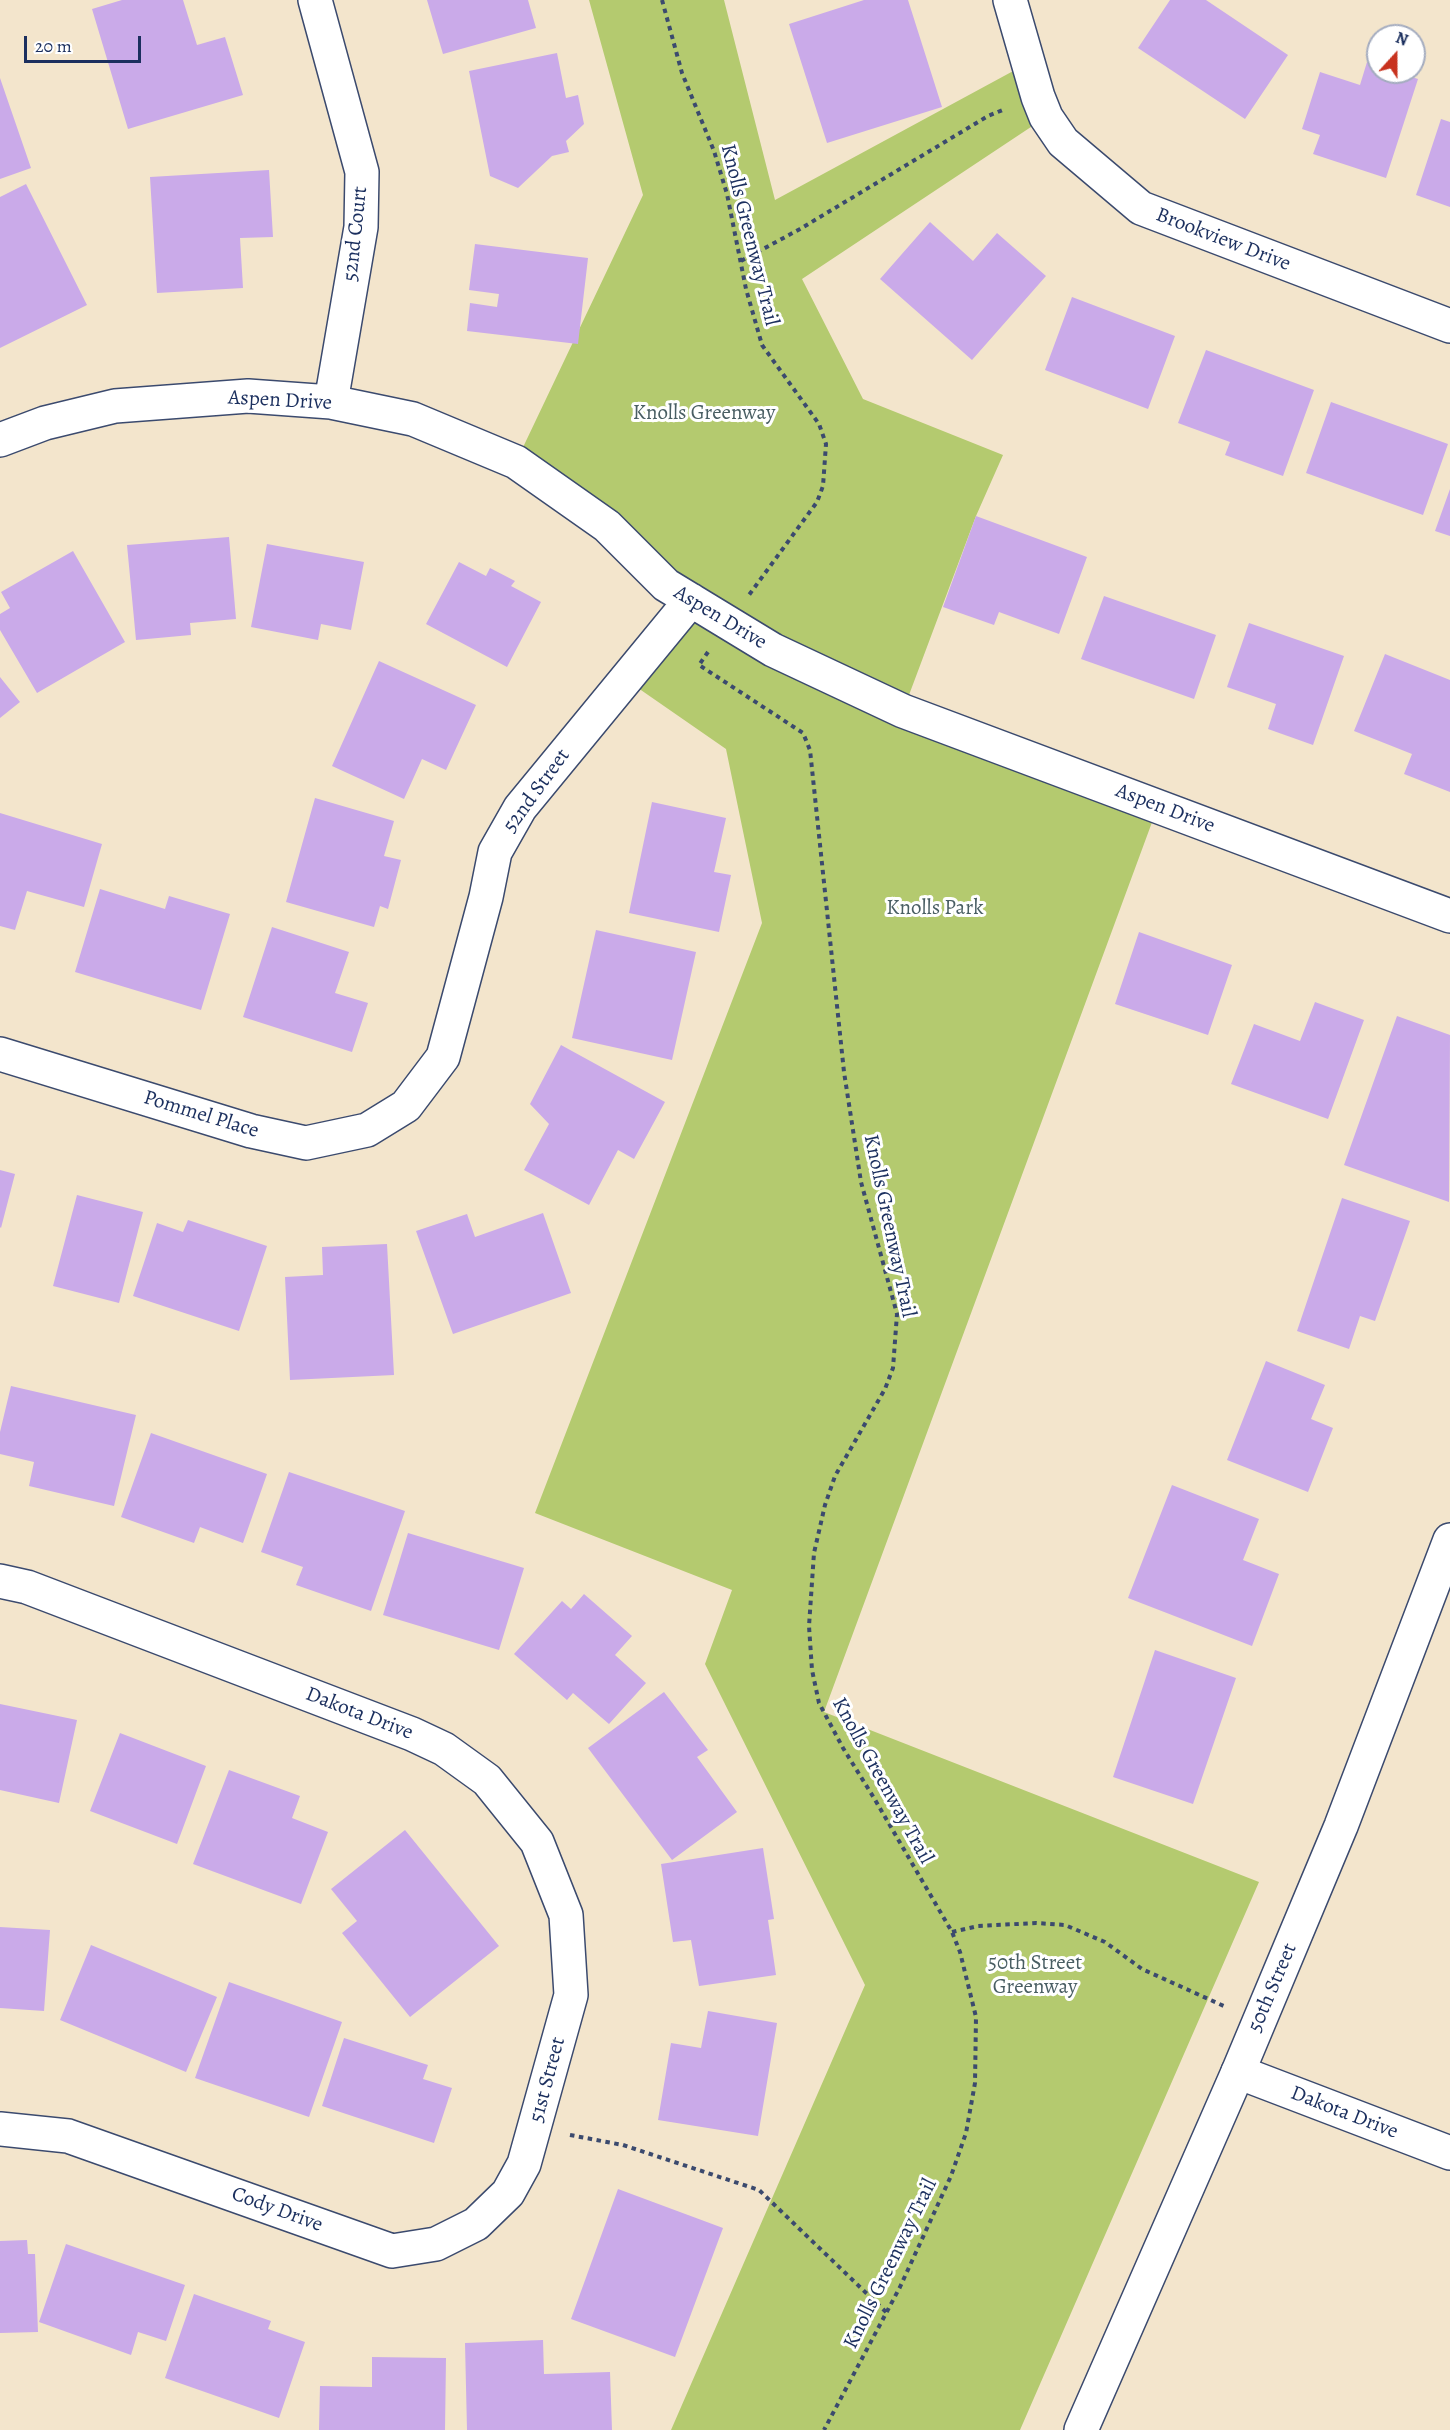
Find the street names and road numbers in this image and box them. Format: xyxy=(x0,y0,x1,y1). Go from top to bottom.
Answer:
street label: Knolls Greenway Trail xyxy=(714,142,784,328)
street label: 52nd Court xyxy=(338,185,374,283)
street label: Brookview Drive xyxy=(1152,203,1294,277)
street label: Aspen Drive xyxy=(227,386,333,416)
street label: Aspen Drive xyxy=(669,580,771,656)
street label: 52nd Street xyxy=(498,744,576,838)
street label: Aspen Drive xyxy=(1112,779,1218,839)
street label: Pommel Place xyxy=(140,1086,262,1144)
street label: Knolls Greenway Trail xyxy=(857,1132,921,1320)
street label: Dakota Drive xyxy=(302,1682,416,1746)
street label: Knolls Greenway Trail xyxy=(826,1693,938,1869)
street label: 50th Street xyxy=(1243,1940,1303,2036)
street label: 51st Street xyxy=(525,2035,571,2125)
street label: Dakota Drive xyxy=(1287,2081,1401,2145)
street label: Knolls Greenway Trail xyxy=(839,2175,943,2353)
street label: Cody Drive xyxy=(228,2182,326,2238)

